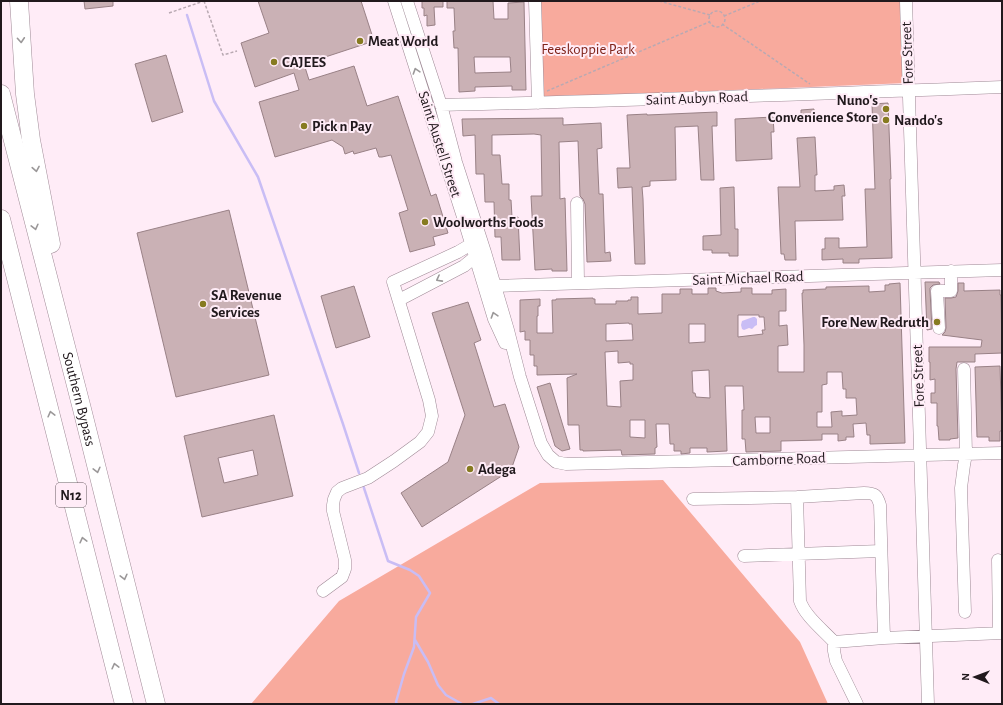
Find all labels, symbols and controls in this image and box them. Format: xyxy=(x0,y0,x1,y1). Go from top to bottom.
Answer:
street label: Fore Street xyxy=(899,21,916,85)
place label: Meat World xyxy=(368,34,439,49)
marker: Meat World xyxy=(355,36,365,46)
one-way arrow xyxy=(17,37,26,43)
park label: Feeskoppie Park xyxy=(541,42,635,57)
place label: CAJEES xyxy=(282,55,326,70)
marker: CAJEES xyxy=(269,57,279,67)
one-way arrow xyxy=(412,68,421,75)
street label: Saint Austell Street xyxy=(415,89,464,199)
street label: Saint Aubyn Road xyxy=(646,89,749,108)
place label: Nuno's Convenience Store xyxy=(768,93,878,125)
marker: Nuno's Convenience Store xyxy=(881,104,891,114)
place label: Nando's xyxy=(894,113,943,128)
marker: Nando's xyxy=(881,115,891,125)
place label: Pick n Pay xyxy=(312,119,372,134)
marker: Pick n Pay xyxy=(299,121,309,131)
one-way arrow xyxy=(31,166,40,172)
place label: Woolworths Foods xyxy=(433,215,544,230)
marker: Woolworths Foods xyxy=(420,217,430,227)
one-way arrow xyxy=(30,223,39,230)
street label: Saint Michael Road xyxy=(692,269,804,288)
one-way arrow xyxy=(436,274,444,282)
place label: SA Revenue Services xyxy=(211,288,282,320)
marker: SA Revenue Services xyxy=(198,299,208,309)
one-way arrow xyxy=(490,312,498,319)
place label: Fore New Redruth xyxy=(821,315,929,330)
marker: Fore New Redruth xyxy=(932,317,942,327)
street label: Fore Street xyxy=(910,344,927,408)
street label: Southern Bypass xyxy=(60,351,98,448)
one-way arrow xyxy=(47,411,55,417)
street label: Camborne Road xyxy=(732,450,826,469)
place label: Adega xyxy=(478,462,516,477)
marker: Adega xyxy=(465,464,475,474)
one-way arrow xyxy=(93,467,101,474)
road number: N12 xyxy=(56,483,86,507)
one-way arrow xyxy=(79,537,87,543)
one-way arrow xyxy=(119,574,128,581)
north arrow xyxy=(955,657,995,697)
one-way arrow xyxy=(111,663,119,669)
text: N xyxy=(960,673,971,681)

